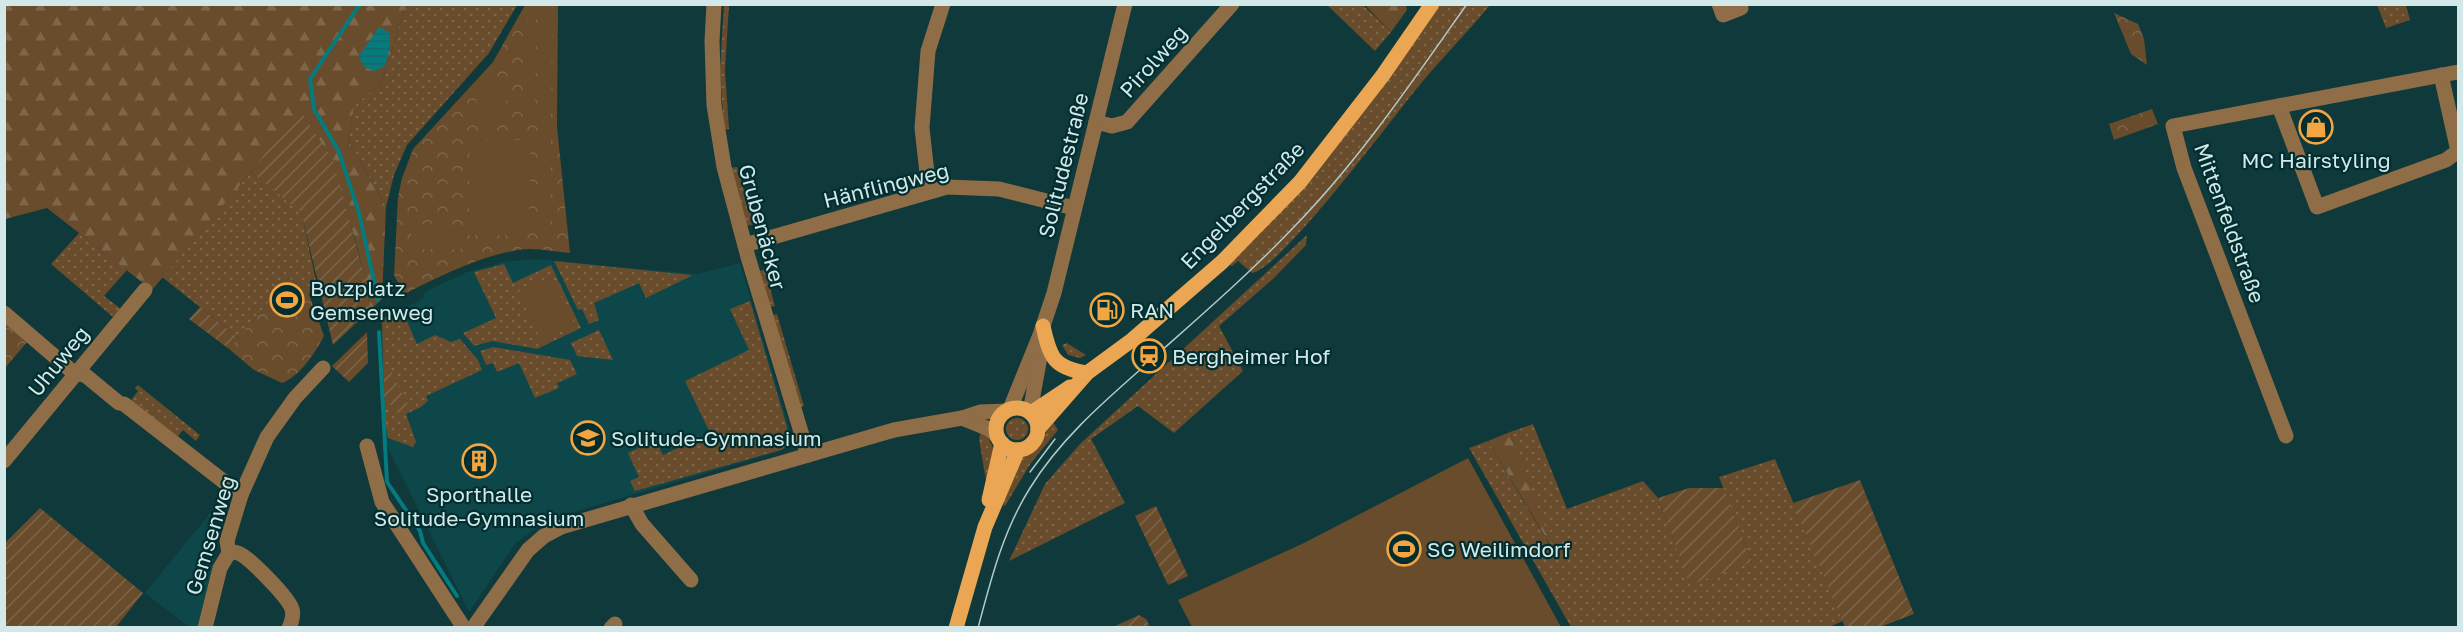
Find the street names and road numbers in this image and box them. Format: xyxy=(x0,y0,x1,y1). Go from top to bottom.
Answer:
street label: Pirolweg xyxy=(1114,19,1192,103)
street label: Solitudestraße xyxy=(1032,90,1094,240)
street label: Engelbergstraße xyxy=(1175,136,1309,274)
street label: Mittenfeldstraße xyxy=(2189,140,2271,306)
street label: Hänflingweg xyxy=(821,157,951,213)
street label: Grubenäcker xyxy=(734,161,792,293)
street label: Uhuweg xyxy=(22,321,94,401)
street label: Gemsenweg xyxy=(180,472,240,598)

